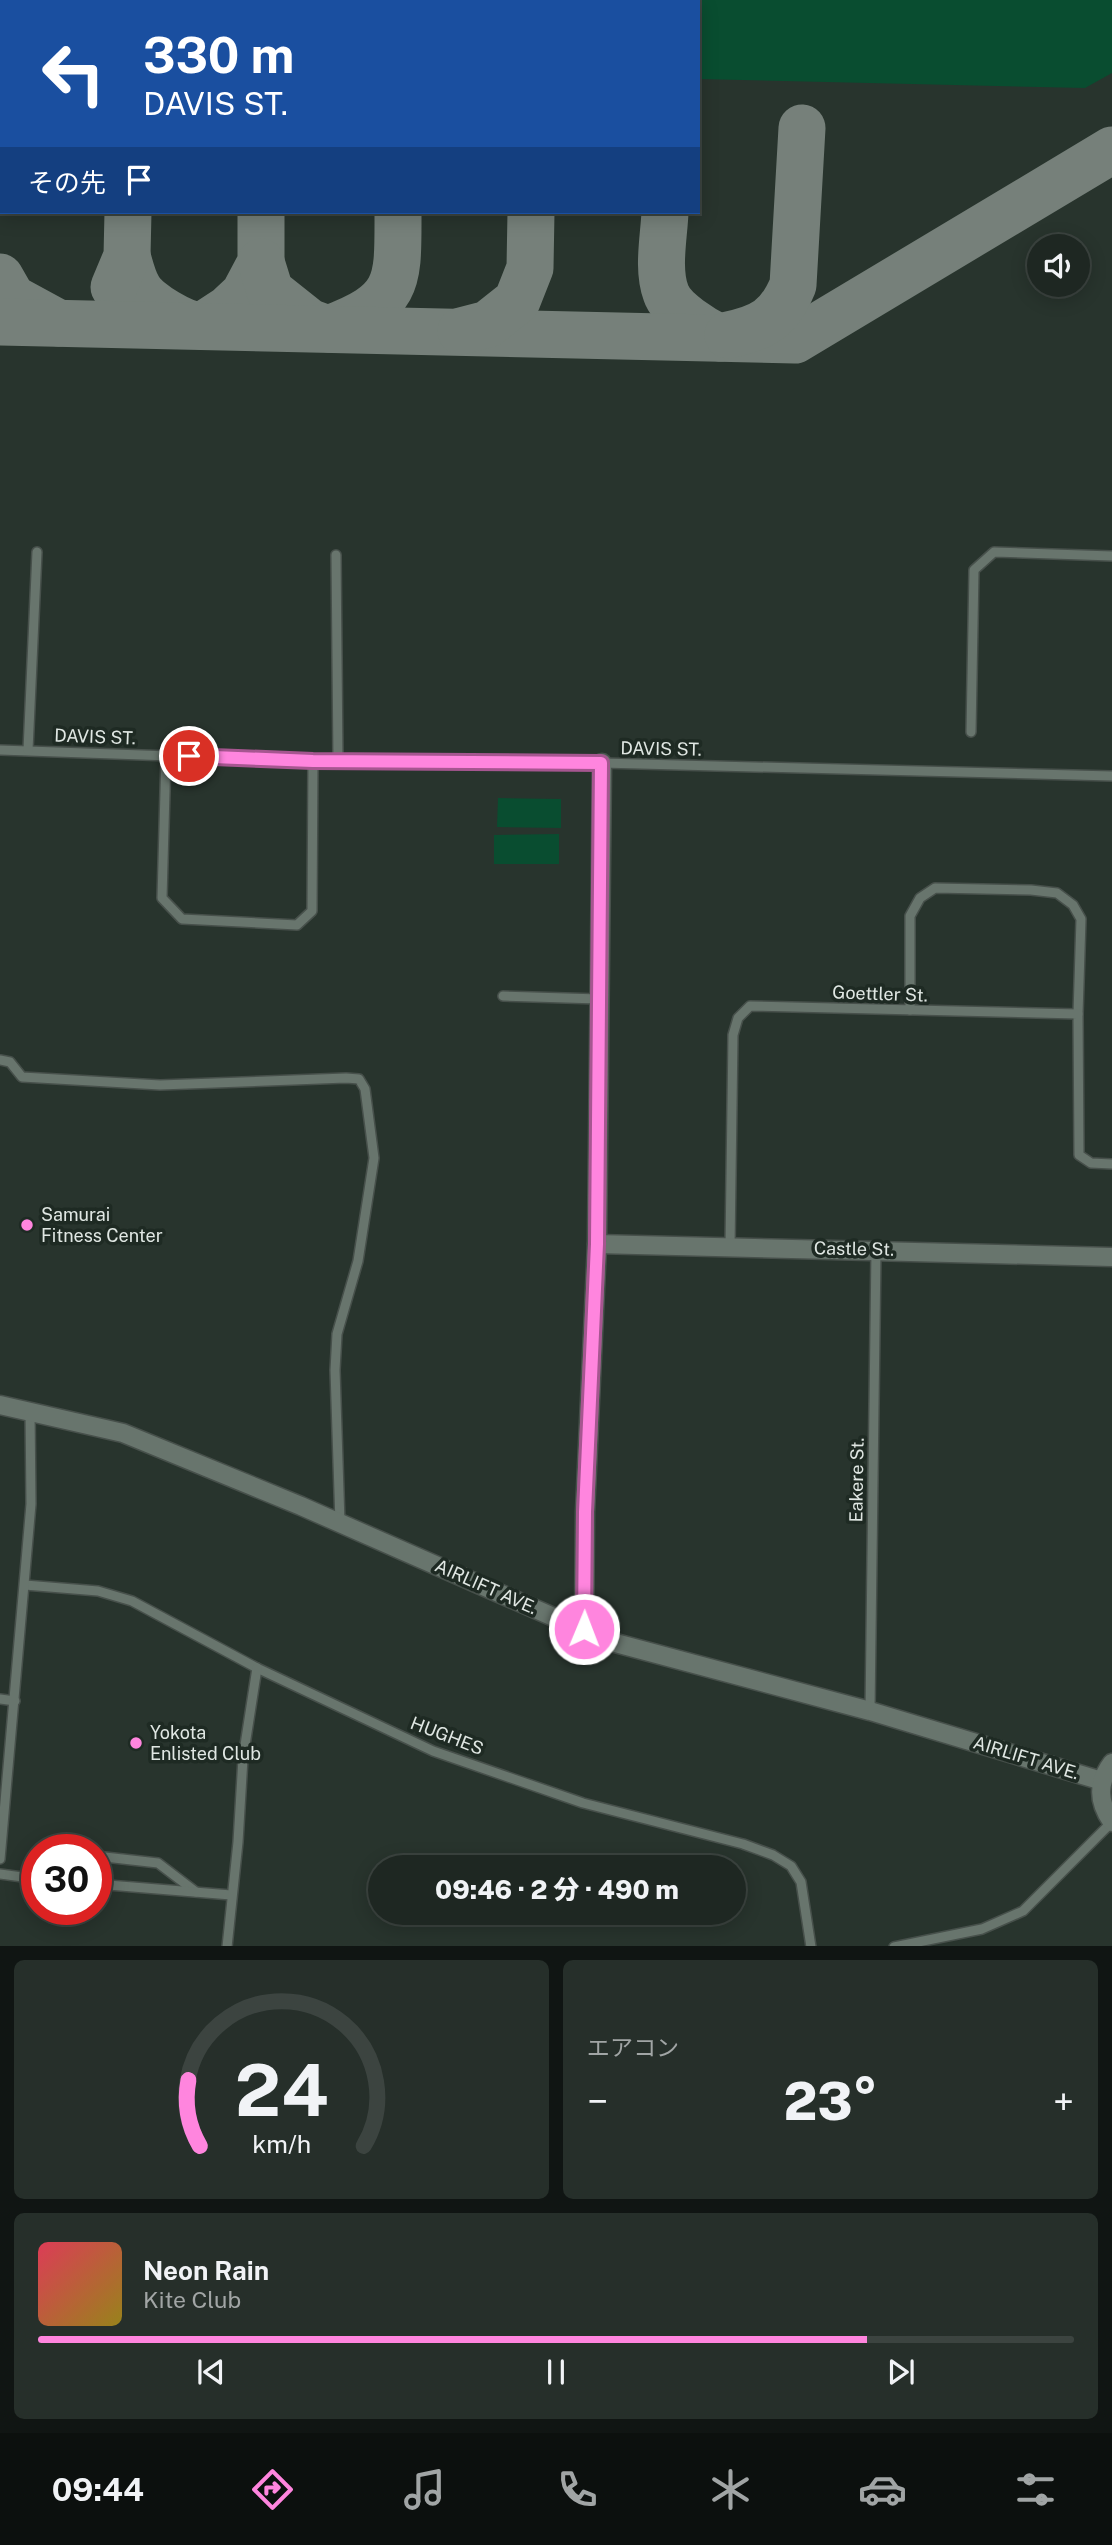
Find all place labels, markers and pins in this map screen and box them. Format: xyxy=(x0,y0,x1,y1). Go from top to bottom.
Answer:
pin xyxy=(159,726,219,786)
place label: Samurai Fitness Center xyxy=(41,1204,163,1246)
marker: Samurai Fitness Center xyxy=(19,1217,35,1233)
place label: Yokota Enlisted Club xyxy=(150,1722,261,1764)
marker: Yokota Enlisted Club xyxy=(128,1735,144,1751)

